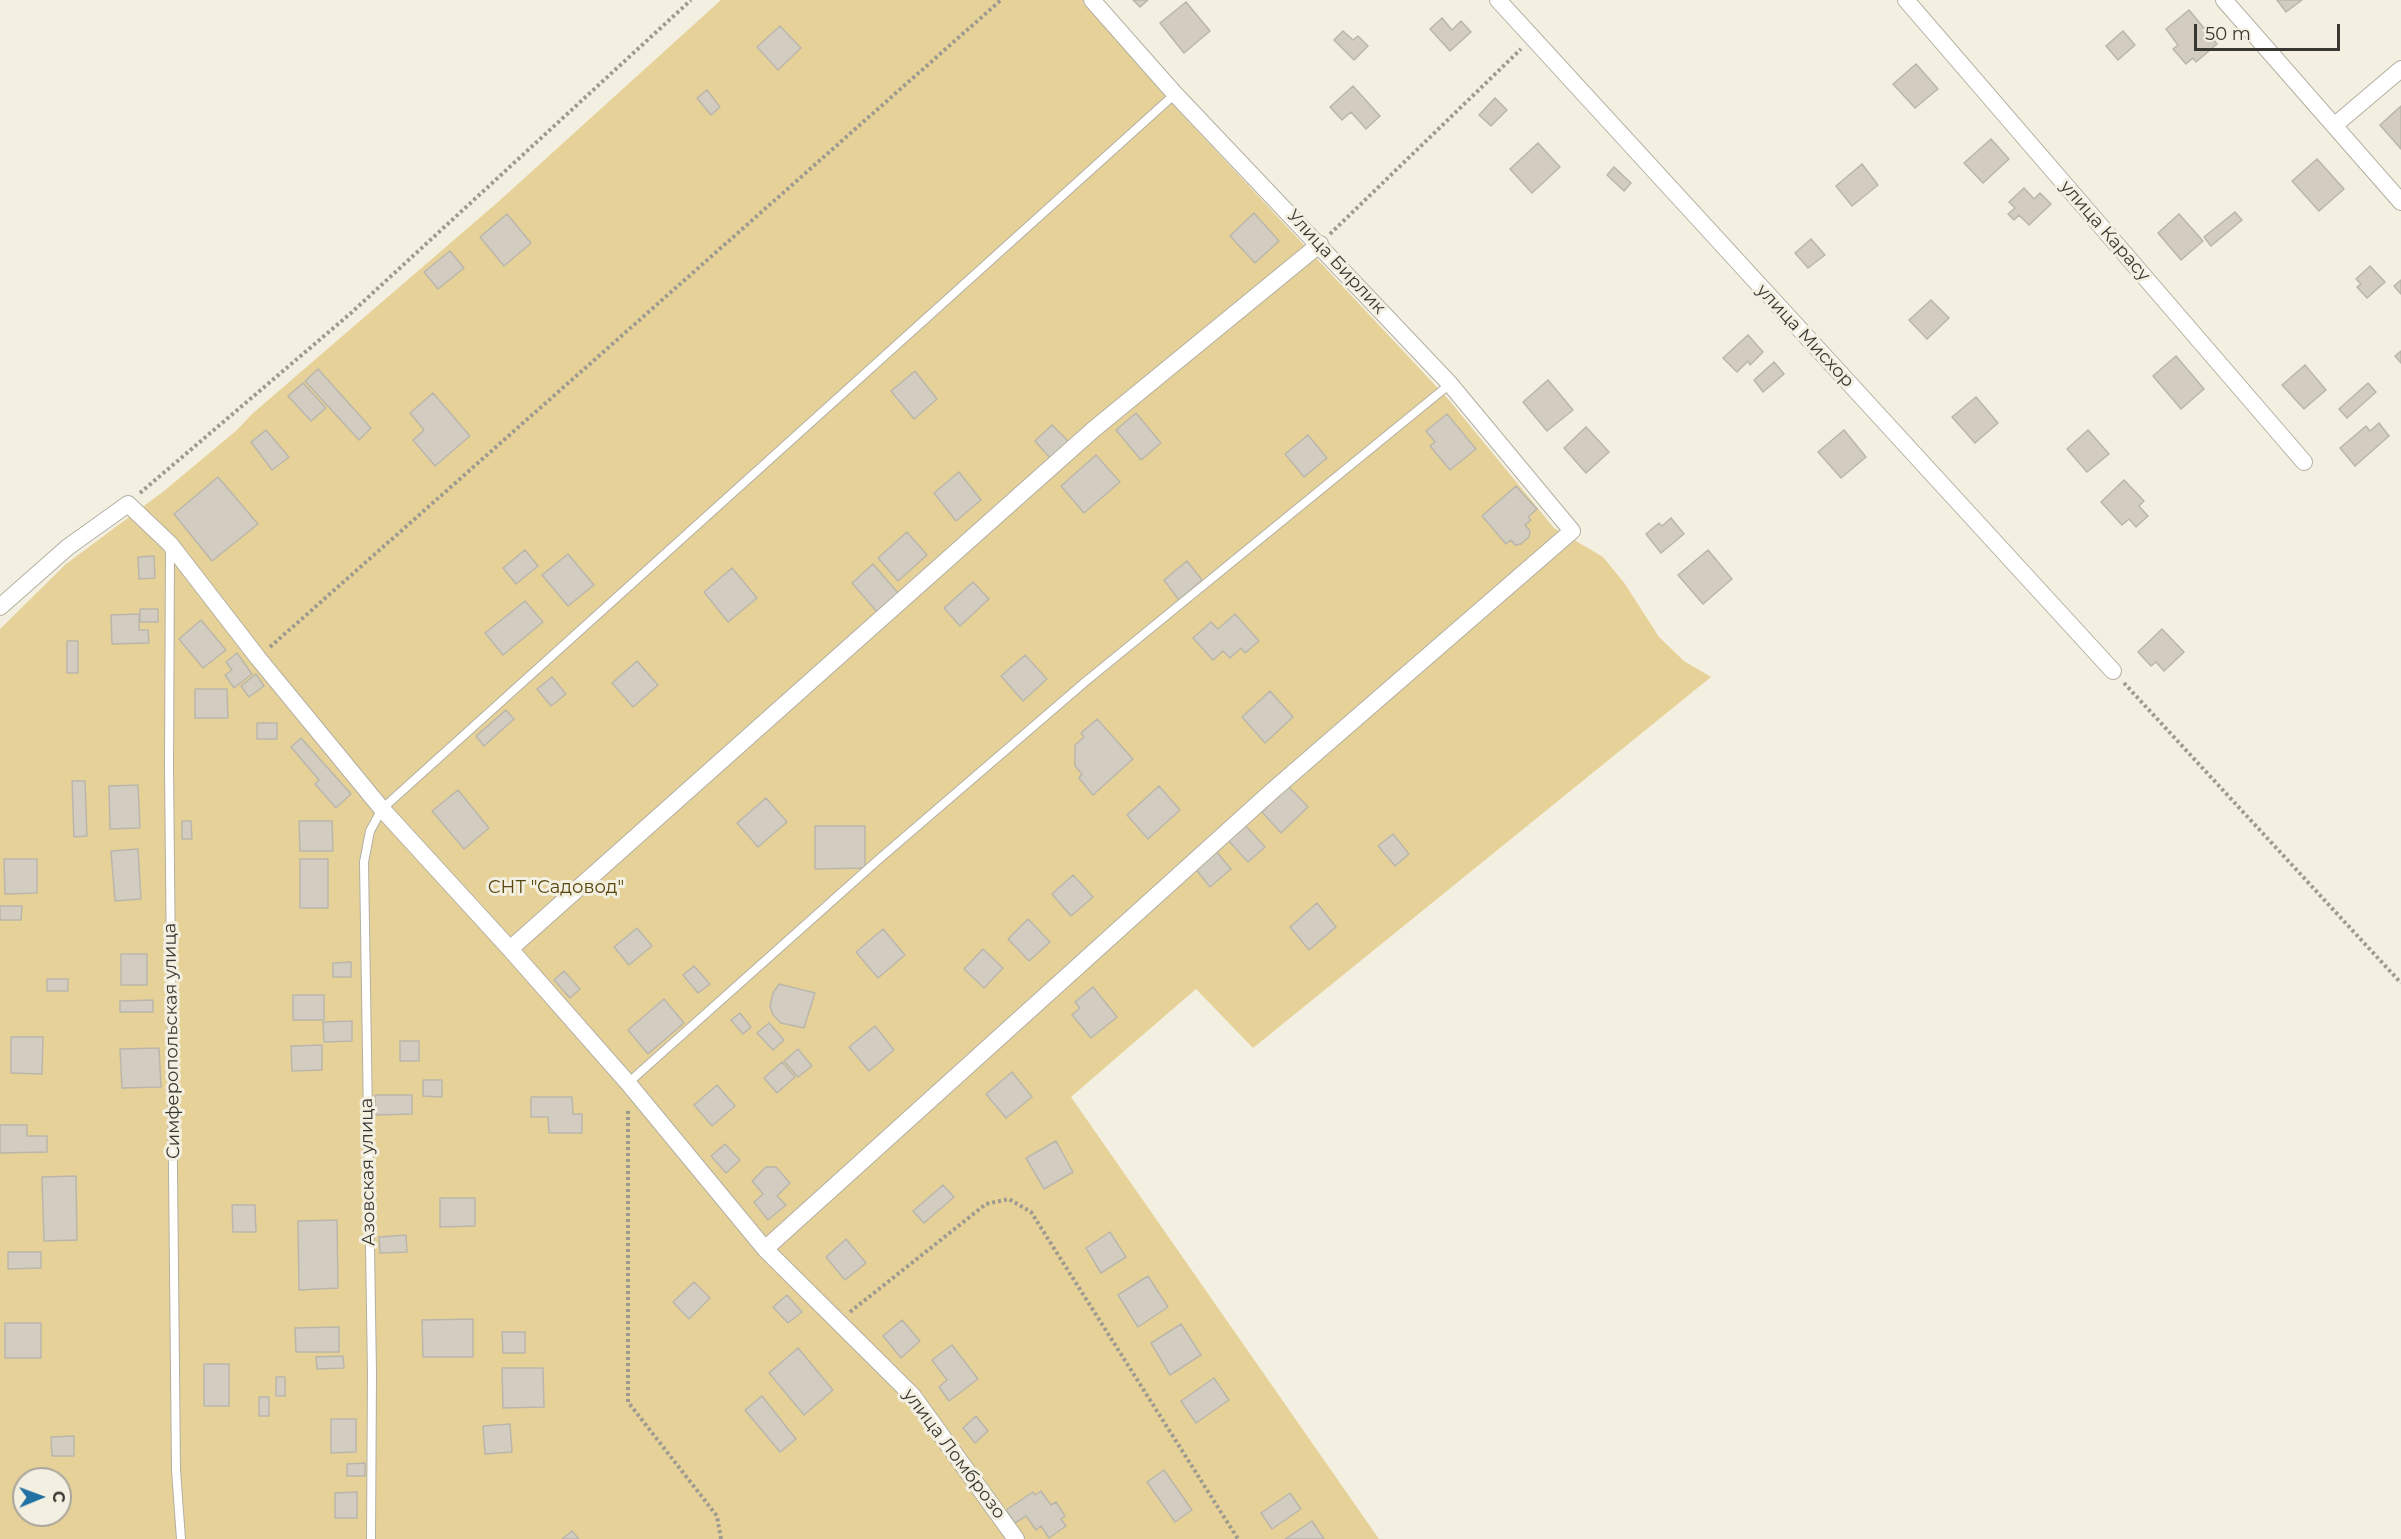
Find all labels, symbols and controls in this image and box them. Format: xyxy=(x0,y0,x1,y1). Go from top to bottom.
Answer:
scale bar xyxy=(2197,12,2342,50)
text: 50 m xyxy=(2205,23,2251,45)
street label: улица Карасу xyxy=(2055,176,2155,286)
street label: Улица Бирлик xyxy=(1282,205,1390,319)
street label: улица Мисхор xyxy=(1752,280,1858,392)
park label: СНТ "Садовод" xyxy=(488,877,624,899)
street label: Симферопольская улица xyxy=(159,923,185,1159)
street label: Азовская улица xyxy=(356,1098,380,1246)
street label: улица Ломброзо xyxy=(898,1385,1010,1523)
north arrow xyxy=(12,1467,72,1527)
text: С xyxy=(49,1491,68,1503)

